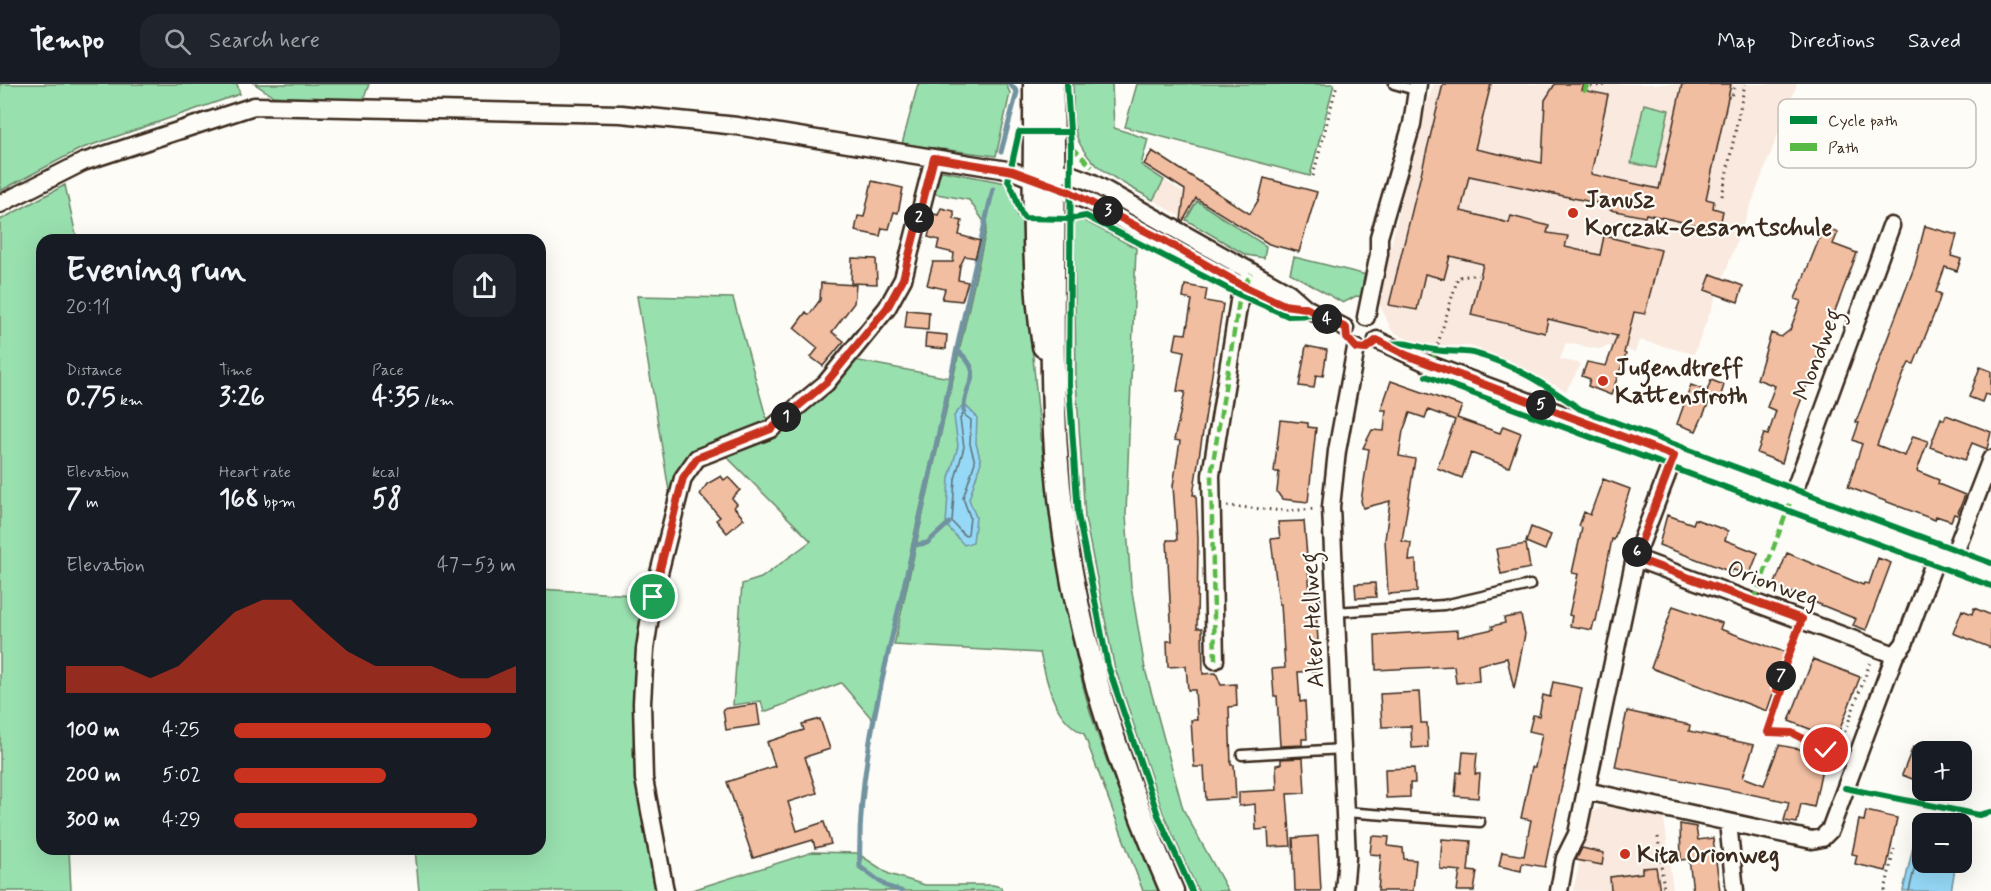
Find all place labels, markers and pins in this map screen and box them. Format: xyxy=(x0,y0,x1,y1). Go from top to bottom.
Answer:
place label: Janusz Korczak-Gesamtschule xyxy=(1585,185,1832,244)
pin: 3 xyxy=(1093,196,1123,226)
pin: 2 xyxy=(904,203,934,233)
marker: Janusz Korczak-Gesamtschule xyxy=(1566,206,1580,220)
pin: 4 xyxy=(1312,304,1342,334)
place label: Jugendtreff Kattenstroth xyxy=(1615,353,1748,412)
marker: Jugendtreff Kattenstroth xyxy=(1596,374,1610,388)
pin: 5 xyxy=(1526,390,1556,420)
pin: 1 xyxy=(771,402,801,432)
pin: 6 xyxy=(1622,537,1652,567)
pin xyxy=(627,571,678,622)
pin: 7 xyxy=(1766,661,1796,691)
pin xyxy=(1800,724,1851,775)
place label: Kita Orionweg xyxy=(1637,840,1780,872)
marker: Kita Orionweg xyxy=(1618,847,1632,861)

